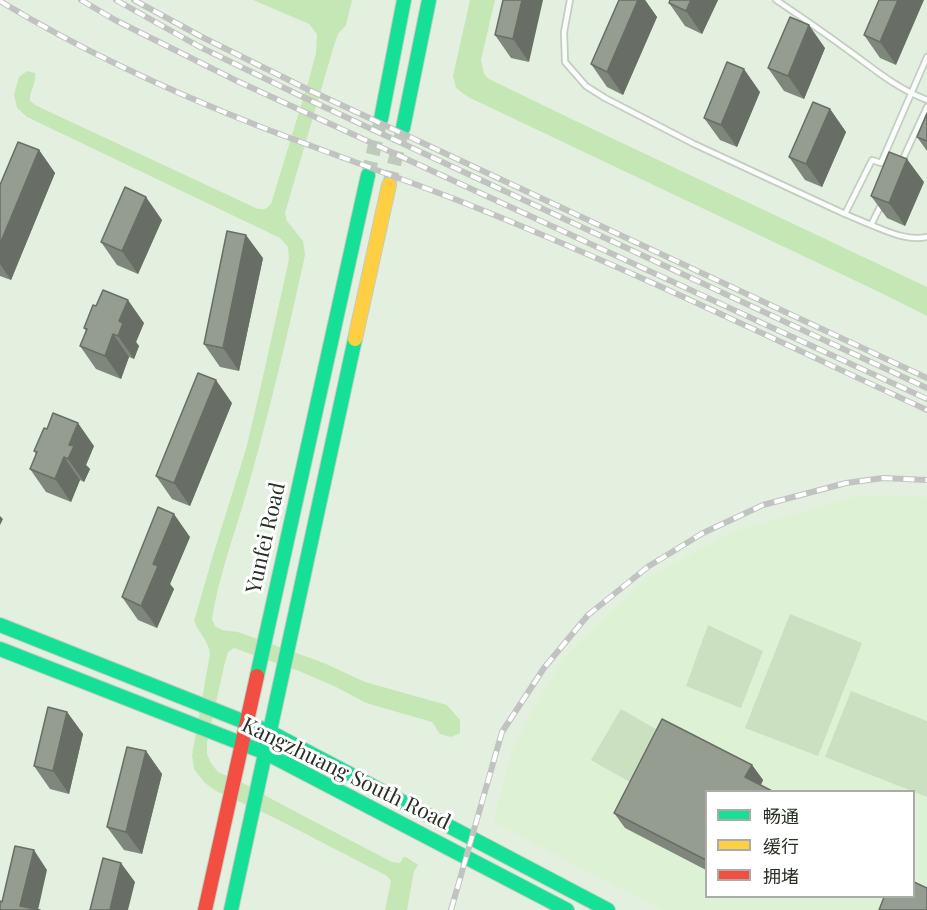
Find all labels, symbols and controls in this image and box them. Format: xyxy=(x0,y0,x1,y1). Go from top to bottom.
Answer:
street label: Yunfei Road xyxy=(241,480,291,596)
street label: Kangzhuang South Road xyxy=(238,712,454,836)
legend xyxy=(705,790,915,898)
text: 畅通 xyxy=(763,804,799,828)
text: 缓行 xyxy=(763,834,799,858)
text: 拥堵 xyxy=(763,864,799,888)

